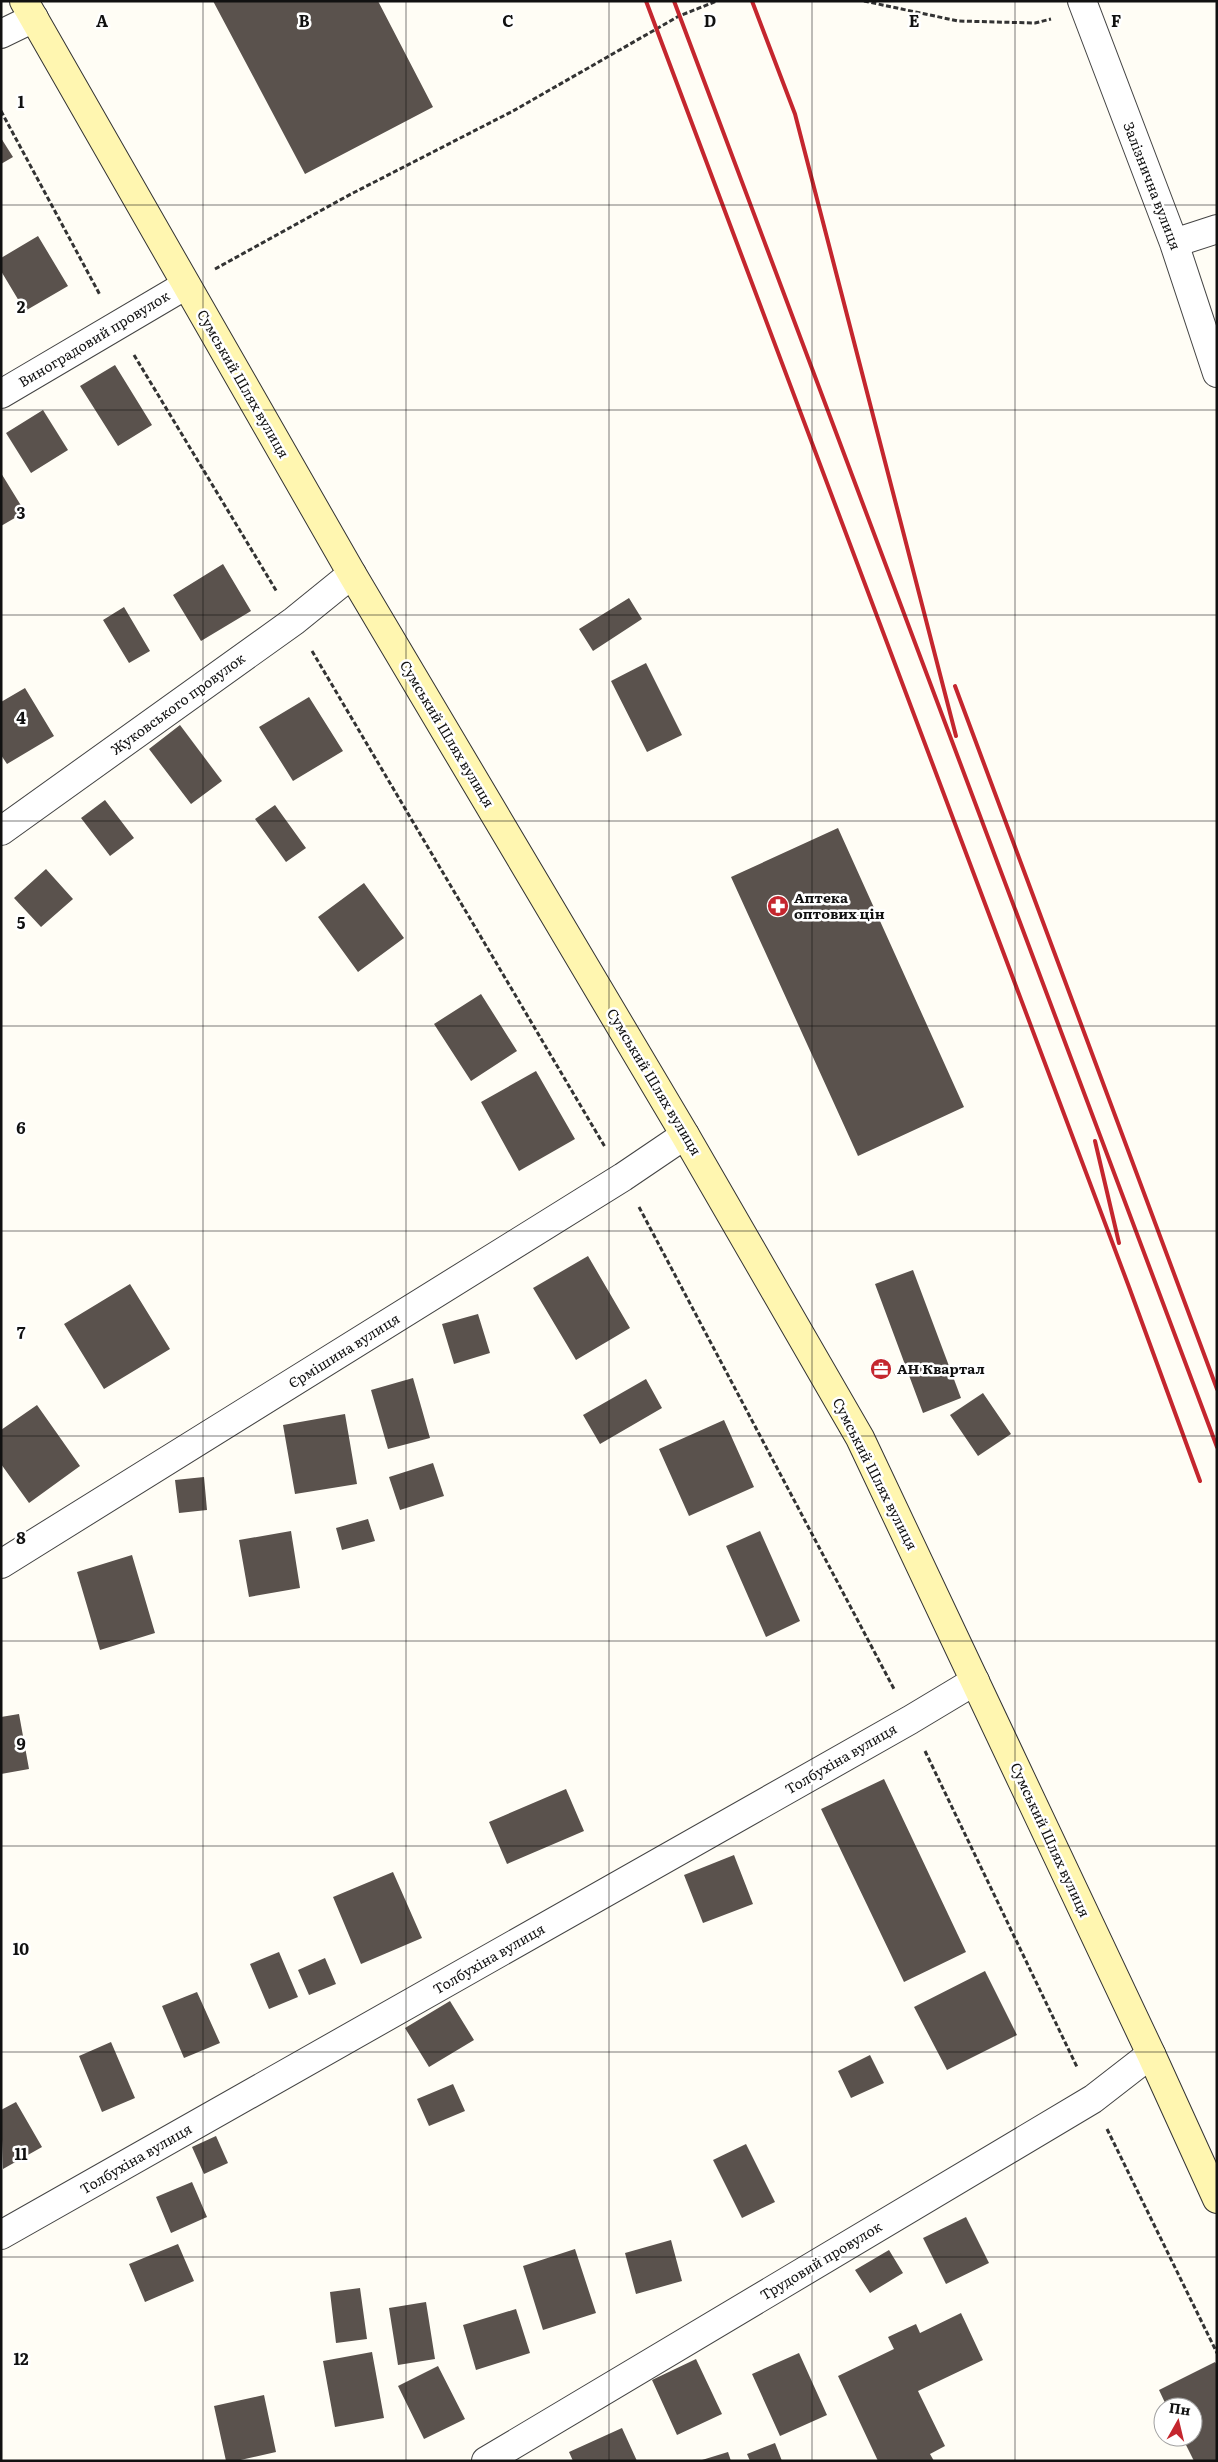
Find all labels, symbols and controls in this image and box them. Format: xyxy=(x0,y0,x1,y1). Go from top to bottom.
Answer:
text: A xyxy=(96,8,108,32)
text: B xyxy=(298,8,310,32)
text: C xyxy=(502,8,514,32)
text: D xyxy=(704,8,716,32)
text: E xyxy=(909,8,920,32)
text: F xyxy=(1111,8,1121,32)
text: 1 xyxy=(18,89,25,113)
street label: Залізнична вулиця xyxy=(1119,119,1187,252)
street label: Виноградовий провулок xyxy=(14,285,173,391)
text: 2 xyxy=(17,294,26,318)
street label: Сумський Шлях вулиця xyxy=(193,306,295,461)
text: 3 xyxy=(17,500,26,524)
street label: Жуковського провулок xyxy=(106,647,249,759)
street label: Сумський Шлях вулиця xyxy=(396,656,500,811)
text: 4 xyxy=(16,705,26,729)
place label: Аптека оптових цін xyxy=(794,887,885,923)
pharmacy icon: Аптека оптових цін xyxy=(766,894,790,918)
text: 5 xyxy=(17,910,26,934)
street label: Сумський Шлях вулиця xyxy=(603,1004,707,1159)
text: 6 xyxy=(16,1115,26,1139)
street label: Єрмішина вулиця xyxy=(284,1308,403,1393)
text: 7 xyxy=(17,1320,26,1344)
office icon: АН Квартал xyxy=(869,1357,893,1381)
place label: АН Квартал xyxy=(897,1358,985,1378)
street label: Сумський Шлях вулиця xyxy=(829,1394,923,1553)
text: 8 xyxy=(16,1525,26,1549)
street label: Толбухіна вулиця xyxy=(781,1718,900,1798)
text: 9 xyxy=(16,1731,26,1755)
street label: Сумський Шлях вулиця xyxy=(1006,1759,1096,1920)
street label: Толбухіна вулиця xyxy=(429,1918,548,1998)
text: 10 xyxy=(13,1936,29,1960)
street label: Толбухіна вулиця xyxy=(76,2118,195,2198)
text: 11 xyxy=(14,2141,28,2165)
street label: Трудовий провулок xyxy=(756,2215,886,2305)
text: 12 xyxy=(13,2346,29,2370)
north arrow xyxy=(1153,2397,1203,2447)
text: Пн xyxy=(1168,2397,1192,2420)

